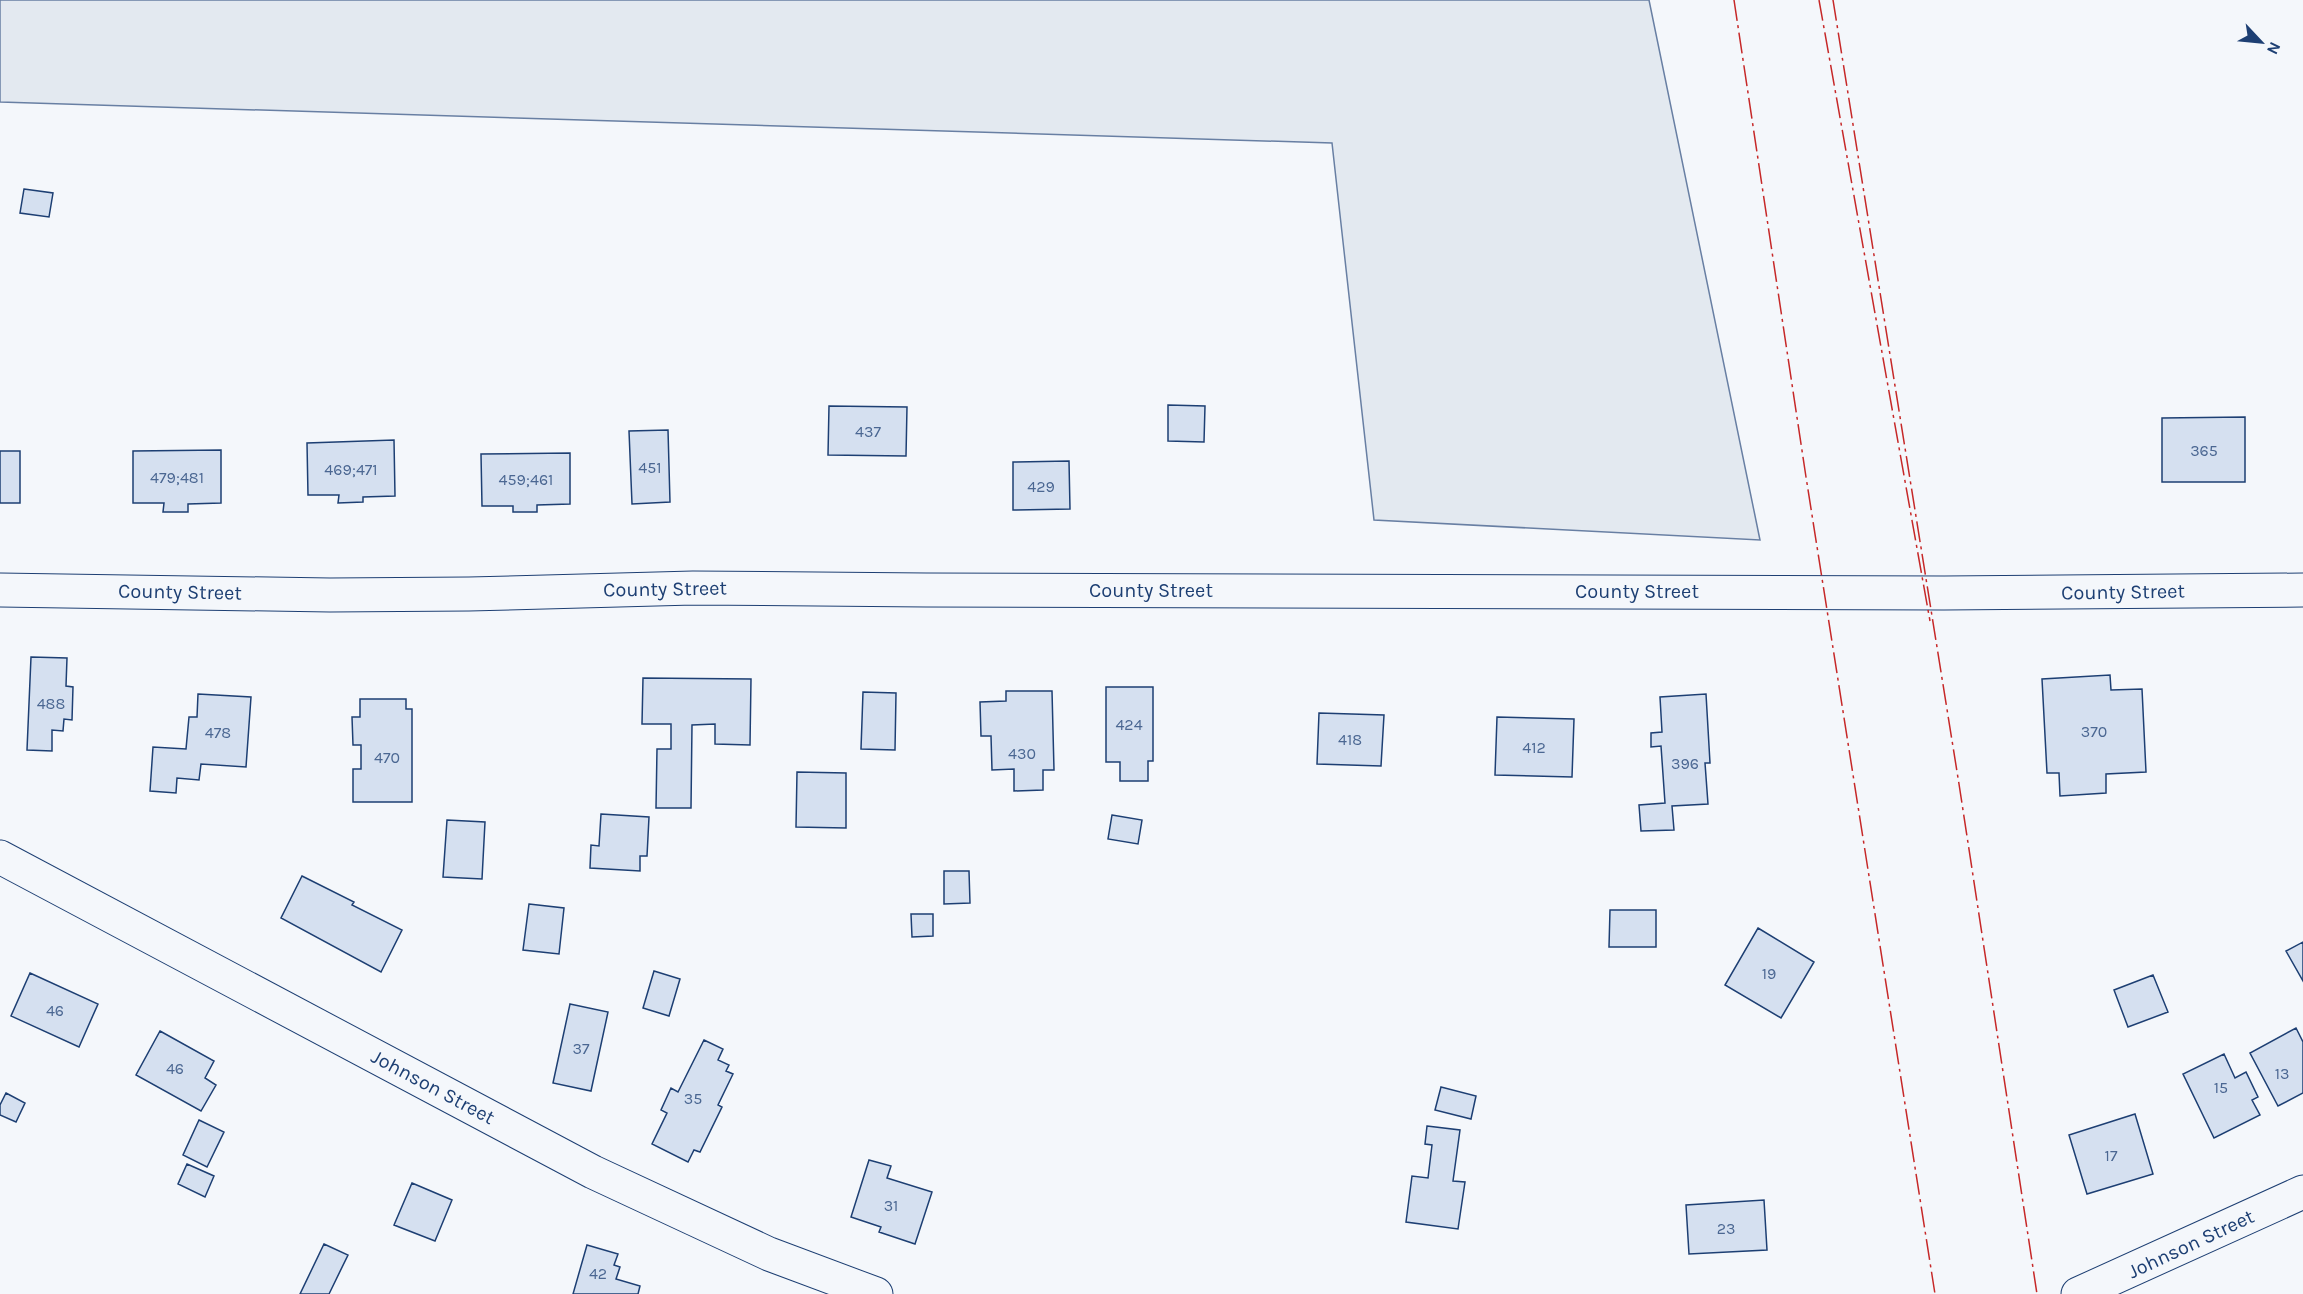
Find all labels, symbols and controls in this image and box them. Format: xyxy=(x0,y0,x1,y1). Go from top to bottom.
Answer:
north arrow xyxy=(2231,12,2291,72)
text: N xyxy=(2263,39,2285,58)
house number: 437 xyxy=(855,422,881,441)
house number: 365 xyxy=(2190,441,2218,460)
house number: 451 xyxy=(638,458,662,477)
house number: 469;471 xyxy=(324,460,378,479)
house number: 479;481 xyxy=(150,468,204,487)
house number: 459;461 xyxy=(499,470,553,489)
house number: 429 xyxy=(1027,477,1055,496)
street label: County Street xyxy=(603,576,728,602)
street label: County Street xyxy=(118,579,243,605)
street label: County Street xyxy=(1089,579,1213,602)
street label: County Street xyxy=(2061,579,2186,605)
street label: County Street xyxy=(1575,580,1699,603)
house number: 488 xyxy=(37,694,65,713)
house number: 424 xyxy=(1115,715,1143,734)
house number: 370 xyxy=(2081,722,2107,741)
house number: 478 xyxy=(205,723,231,742)
house number: 418 xyxy=(1338,730,1362,749)
house number: 412 xyxy=(1522,738,1546,757)
house number: 430 xyxy=(1008,744,1036,763)
house number: 470 xyxy=(374,748,400,767)
house number: 396 xyxy=(1671,754,1699,773)
house number: 19 xyxy=(1762,964,1776,983)
house number: 46 xyxy=(46,1001,64,1020)
house number: 37 xyxy=(573,1039,590,1058)
street label: Johnson Street xyxy=(367,1045,499,1129)
house number: 46 xyxy=(166,1059,184,1078)
house number: 13 xyxy=(2275,1064,2289,1083)
house number: 15 xyxy=(2214,1078,2228,1097)
house number: 35 xyxy=(684,1089,702,1108)
house number: 17 xyxy=(2105,1146,2118,1165)
house number: 31 xyxy=(884,1196,898,1215)
street label: Johnson Street xyxy=(2124,1205,2258,1283)
house number: 23 xyxy=(1717,1219,1735,1238)
house number: 42 xyxy=(589,1264,607,1283)

